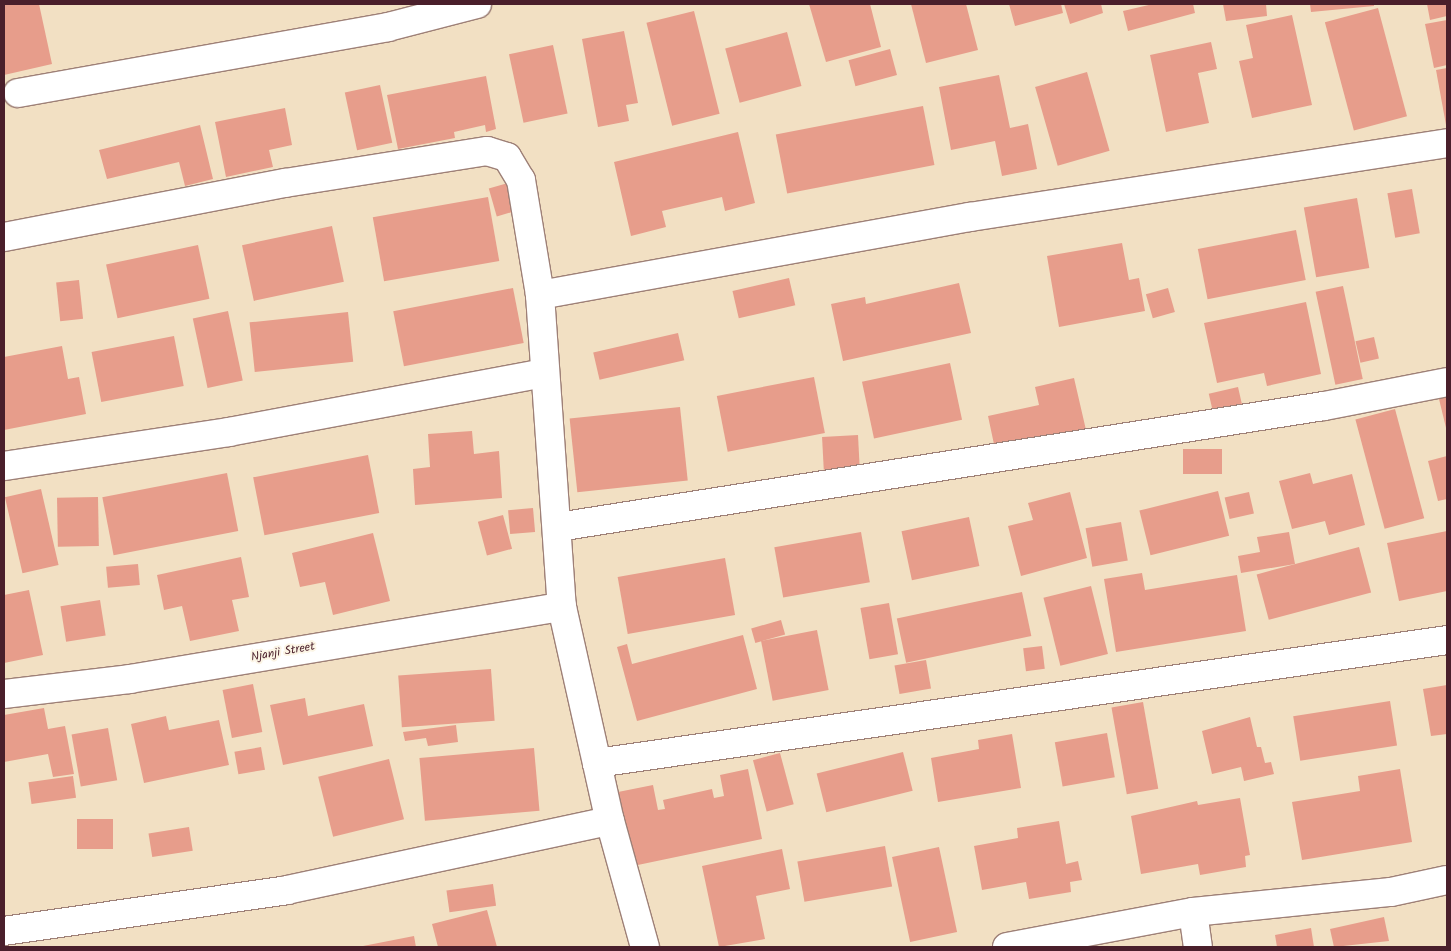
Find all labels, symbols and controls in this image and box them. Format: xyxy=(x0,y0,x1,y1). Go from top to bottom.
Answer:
street label: Njanji Street xyxy=(250,639,316,665)

